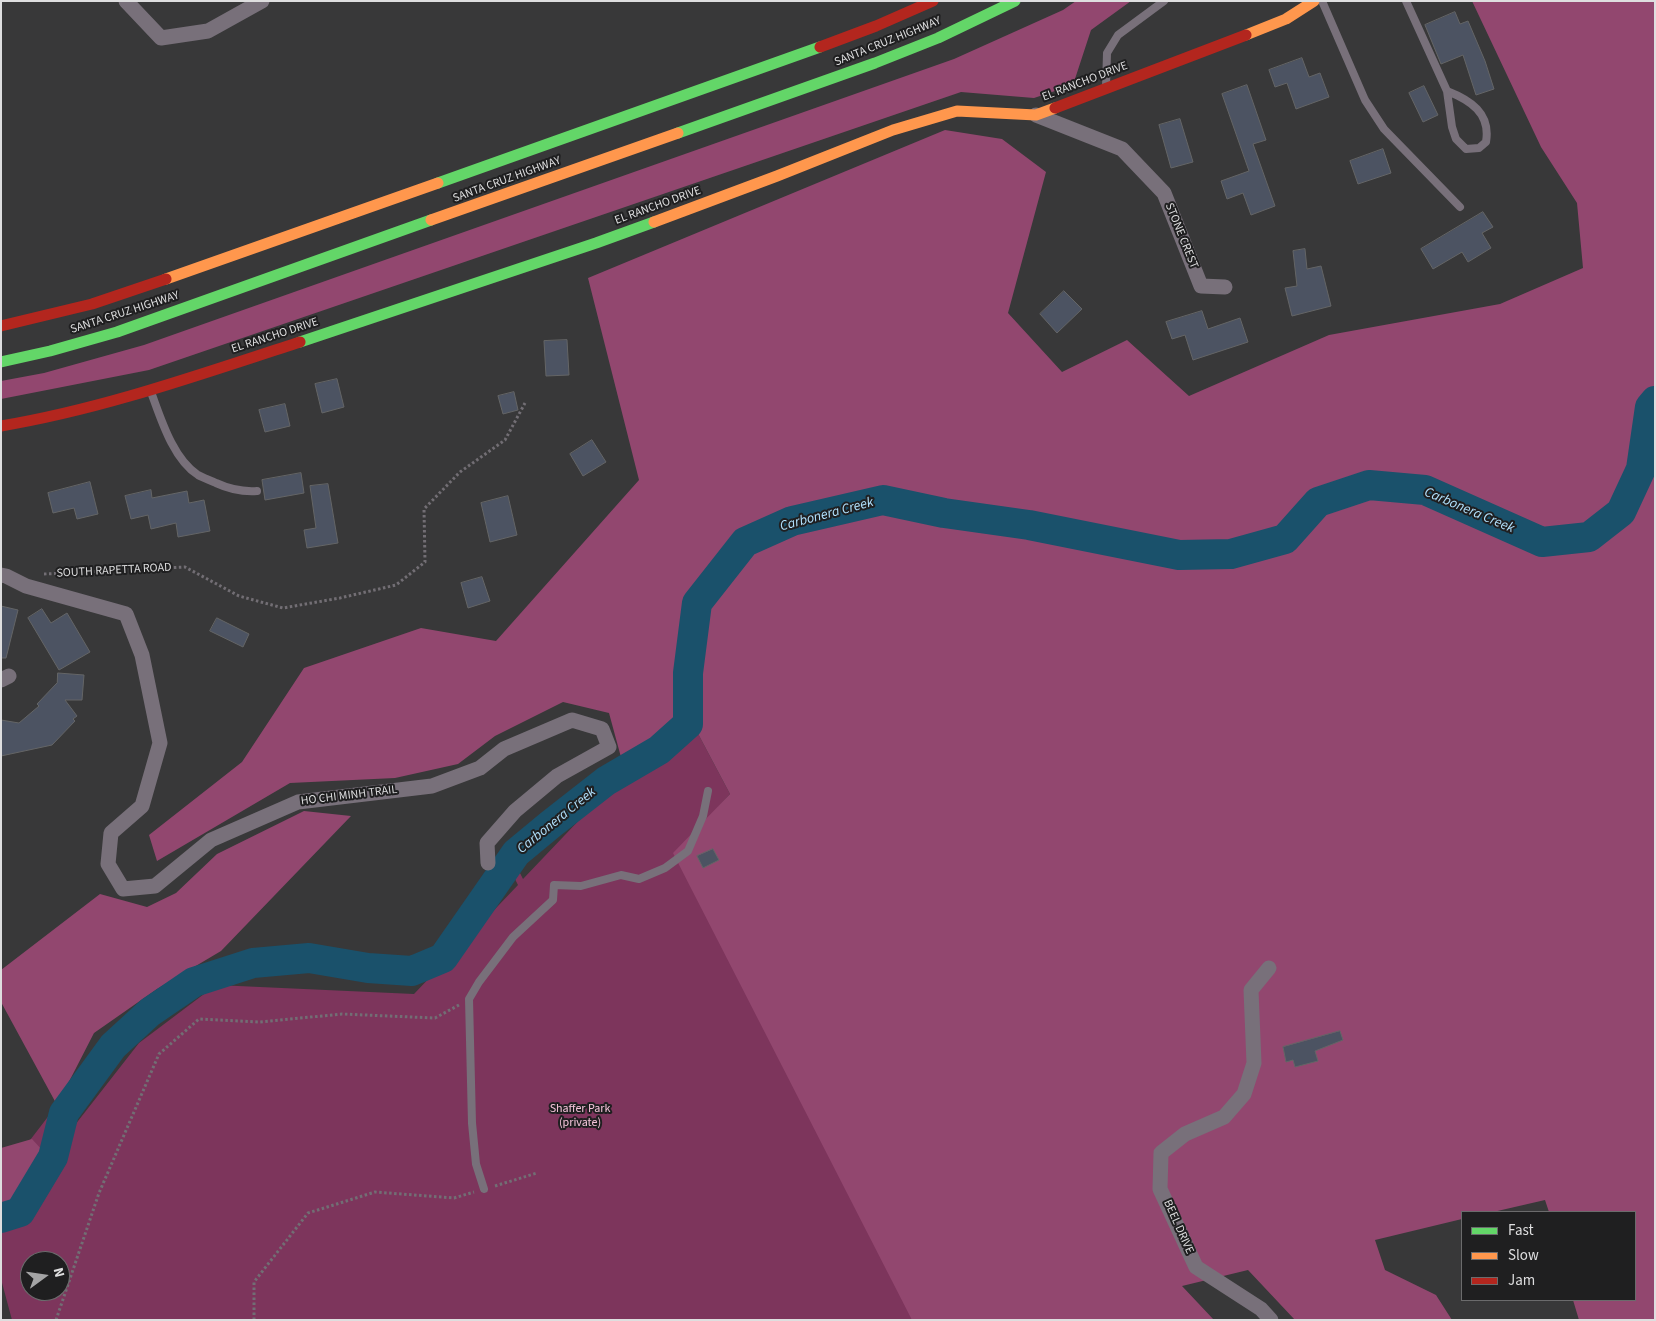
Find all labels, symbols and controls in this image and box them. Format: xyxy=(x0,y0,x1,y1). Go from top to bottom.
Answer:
street label: SANTA CRUZ HIGHWAY xyxy=(833,14,943,70)
street label: EL RANCHO DRIVE xyxy=(1040,59,1130,105)
street label: SANTA CRUZ HIGHWAY xyxy=(451,154,563,206)
street label: EL RANCHO DRIVE xyxy=(613,184,703,228)
street label: STONE CREST xyxy=(1161,201,1201,271)
street label: SANTA CRUZ HIGHWAY xyxy=(69,289,181,337)
street label: EL RANCHO DRIVE xyxy=(230,315,320,357)
water label: Carbonera Creek xyxy=(1421,484,1517,538)
water label: Carbonera Creek xyxy=(778,494,876,536)
street label: SOUTH RAPETTA ROAD xyxy=(56,561,172,581)
street label: HO CHI MINH TRAIL xyxy=(300,783,398,809)
water label: Carbonera Creek xyxy=(514,784,600,858)
park label: Shaffer Park (private) xyxy=(550,1102,610,1130)
street label: BEEL DRIVE xyxy=(1160,1198,1196,1256)
legend xyxy=(1461,1211,1636,1301)
text: Fast xyxy=(1508,1220,1534,1241)
text: Slow xyxy=(1508,1245,1539,1266)
north arrow xyxy=(20,1251,70,1301)
text: N xyxy=(48,1266,69,1280)
text: Jam xyxy=(1508,1270,1535,1291)

